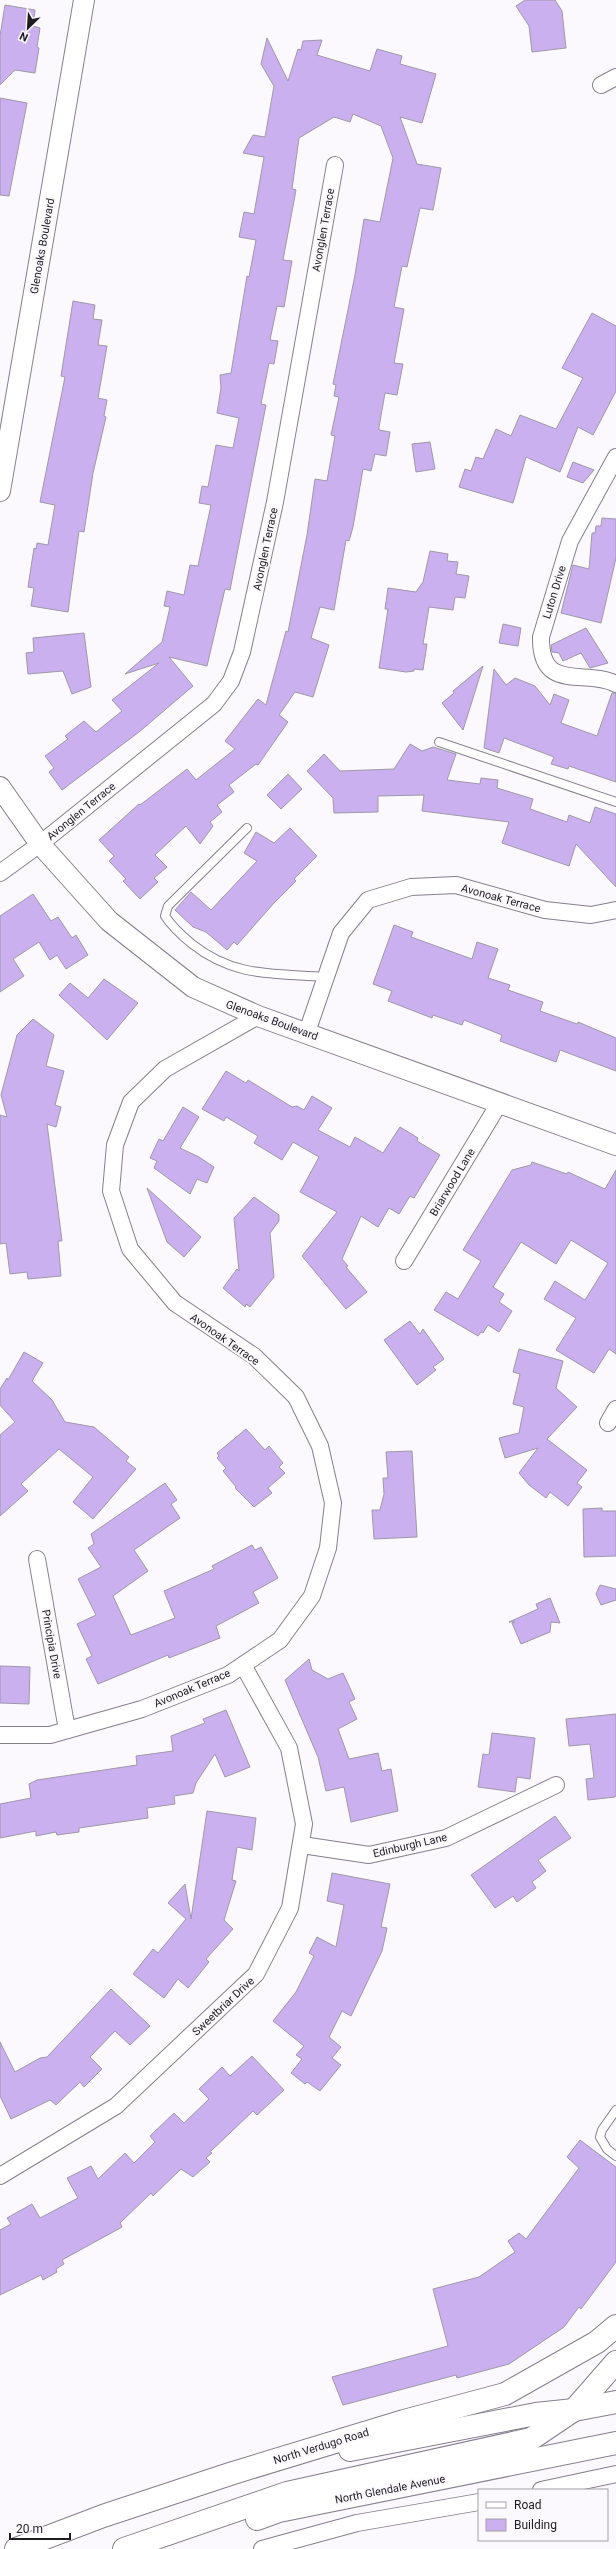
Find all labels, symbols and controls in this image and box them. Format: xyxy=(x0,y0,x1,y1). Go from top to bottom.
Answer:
north arrow xyxy=(8,8,48,48)
text: N xyxy=(18,29,30,44)
street label: Avonglen Terrace xyxy=(310,187,337,273)
street label: Glenoaks Boulevard xyxy=(28,197,57,295)
street label: Avonglen Terrace xyxy=(250,506,281,592)
street label: Luton Drive xyxy=(540,564,569,620)
street label: Avonglen Terrace xyxy=(44,780,118,843)
street label: Avonoak Terrace xyxy=(460,882,542,915)
street label: Glenoaks Boulevard xyxy=(224,998,320,1043)
street label: Briarwood Lane xyxy=(427,1146,478,1218)
street label: Avonoak Terrace xyxy=(188,1311,262,1368)
street label: Principia Drive xyxy=(39,1608,64,1680)
street label: Avonoak Terrace xyxy=(152,1666,232,1710)
street label: Edinburgh Lane xyxy=(372,1831,449,1860)
street label: Sweetbriar Drive xyxy=(190,1974,257,2038)
street label: North Verdugo Road xyxy=(272,2426,371,2467)
street label: North Glendale Avenue xyxy=(334,2472,446,2507)
legend xyxy=(478,2489,608,2541)
text: Road xyxy=(514,2498,542,2512)
scale bar xyxy=(10,2515,70,2541)
text: Building xyxy=(514,2518,557,2532)
text: 20 m xyxy=(16,2522,43,2536)

